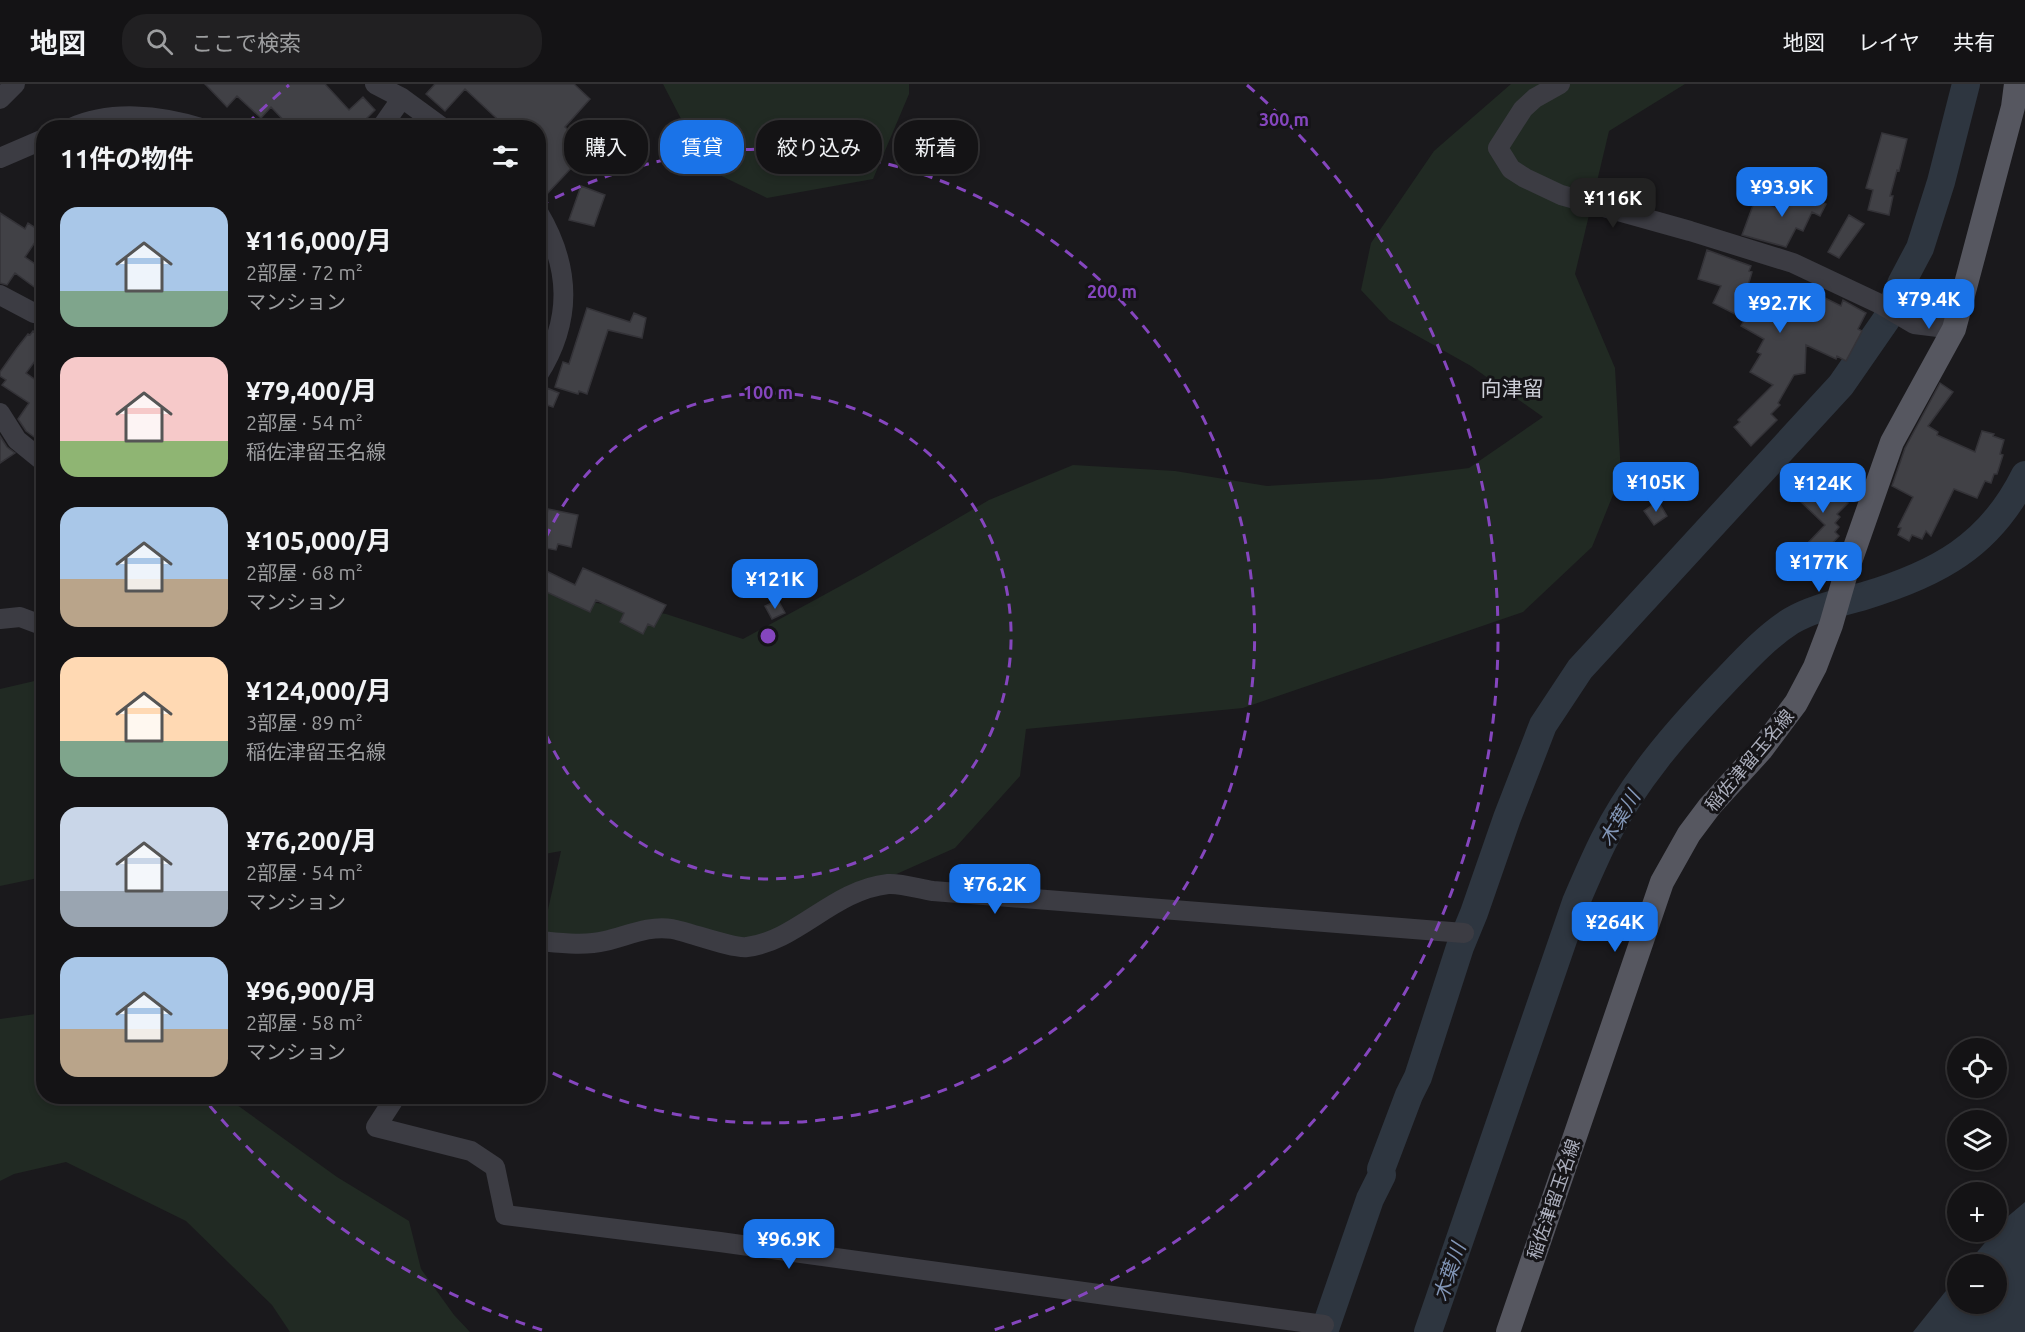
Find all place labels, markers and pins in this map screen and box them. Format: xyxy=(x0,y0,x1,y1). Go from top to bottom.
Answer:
pin: ¥93.9K xyxy=(1733,167,1831,218)
pin: ¥116K xyxy=(1571,178,1655,229)
pin: ¥79.4K xyxy=(1880,279,1978,330)
pin: ¥92.7K xyxy=(1731,283,1829,334)
pin: ¥105K xyxy=(1614,462,1698,513)
pin: ¥124K xyxy=(1781,463,1865,514)
pin: ¥177K xyxy=(1777,542,1861,593)
pin: ¥121K xyxy=(733,559,817,610)
centre of rings xyxy=(758,626,778,646)
pin: ¥76.2K xyxy=(946,864,1044,915)
pin: ¥264K xyxy=(1573,902,1657,953)
pin: ¥96.9K xyxy=(740,1219,838,1270)

